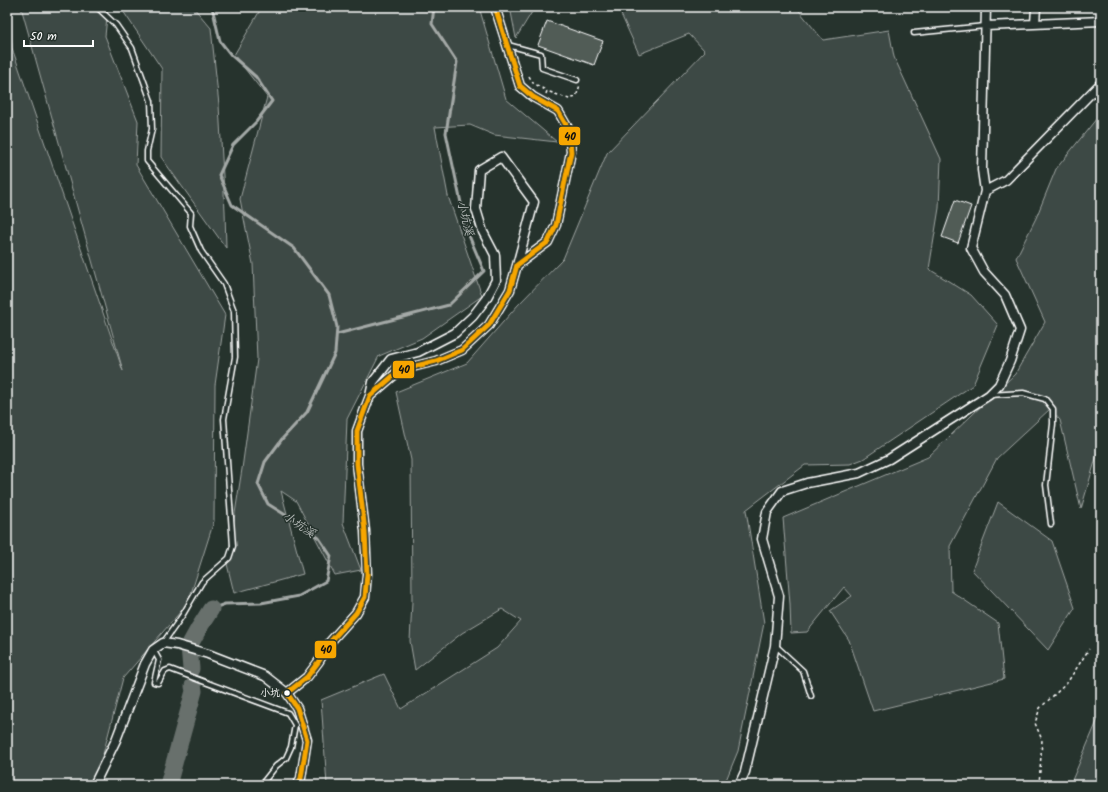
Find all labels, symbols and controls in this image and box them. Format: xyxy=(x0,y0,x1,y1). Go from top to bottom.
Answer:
scale bar xyxy=(24,22,93,48)
text: 50 m xyxy=(30,27,57,46)
line badge: 40 xyxy=(558,126,581,146)
text: 40 xyxy=(564,128,576,146)
water label: 小坑溪 xyxy=(451,198,479,239)
line badge: 40 xyxy=(392,360,415,379)
text: 40 xyxy=(398,361,410,379)
water label: 小坑溪 xyxy=(279,507,320,543)
line badge: 40 xyxy=(314,640,337,659)
text: 40 xyxy=(320,641,332,659)
place label: 小坑 xyxy=(260,685,280,701)
marker: 小坑 xyxy=(282,688,292,698)

